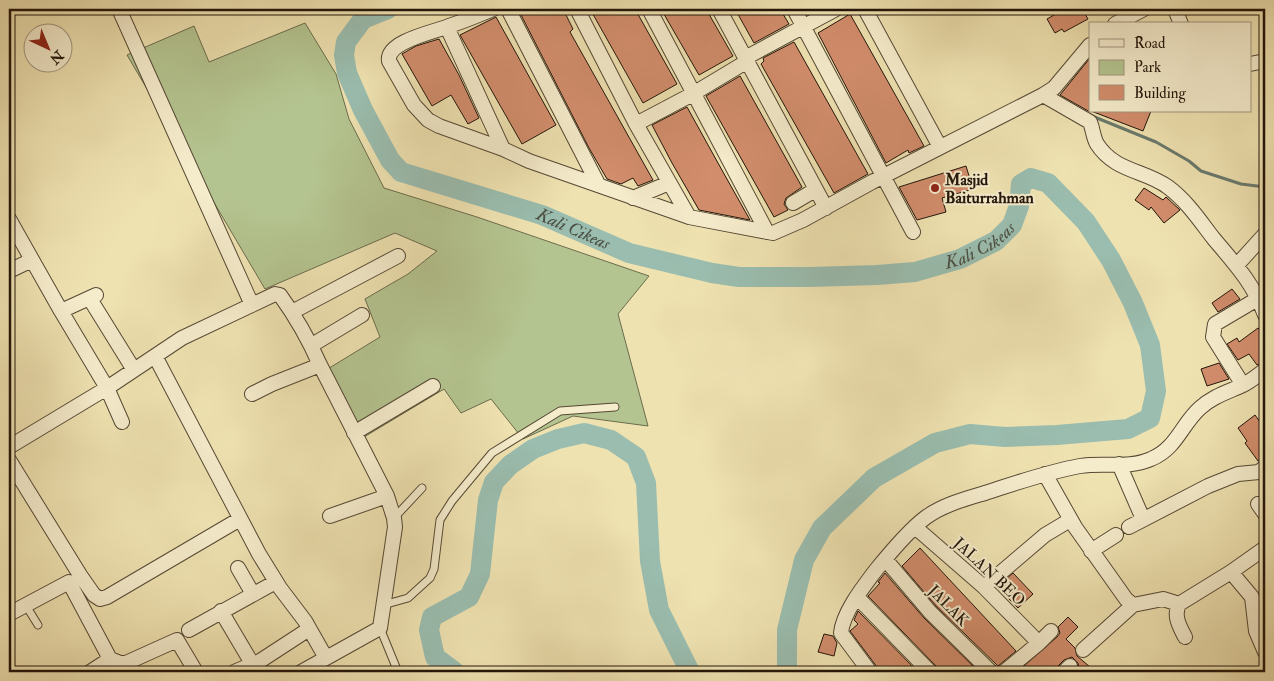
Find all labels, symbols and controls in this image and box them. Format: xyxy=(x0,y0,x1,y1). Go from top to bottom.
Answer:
north arrow xyxy=(22,22,72,72)
legend xyxy=(1089,22,1252,112)
text: Road xyxy=(1134,34,1166,53)
text: N xyxy=(46,46,68,68)
text: Park xyxy=(1134,58,1161,77)
text: Building xyxy=(1134,84,1186,103)
place label: Masjid Baiturrahman xyxy=(944,170,1035,208)
marker: Masjid Baiturrahman xyxy=(929,182,941,194)
water label: Kali Cikeas xyxy=(532,203,615,256)
water label: Kali Cikeas xyxy=(941,217,1021,275)
street label: JALAN BEO xyxy=(948,533,1030,611)
street label: JALAK xyxy=(922,580,973,632)

